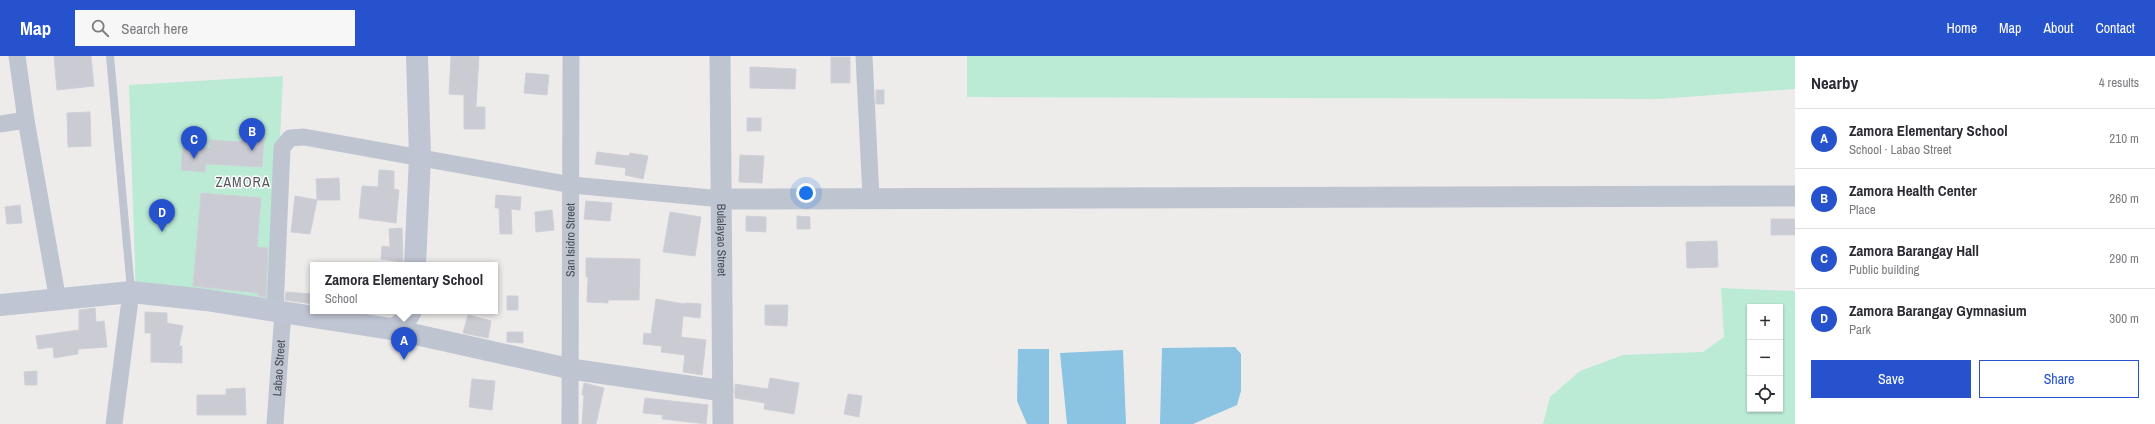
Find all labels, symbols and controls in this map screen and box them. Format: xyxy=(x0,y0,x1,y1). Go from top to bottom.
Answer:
search box xyxy=(75,10,355,46)
text: Map xyxy=(20,15,51,41)
icon: search xyxy=(89,17,111,39)
text: Search here xyxy=(121,18,188,39)
text: Home xyxy=(1946,19,1977,37)
text: Map xyxy=(1999,19,2021,37)
text: About xyxy=(2043,19,2073,37)
text: Contact xyxy=(2095,19,2135,37)
text: Nearby xyxy=(1811,71,1858,94)
text: 4 results xyxy=(2099,74,2139,91)
pin: B xyxy=(239,118,265,151)
text: Zamora Elementary School xyxy=(1849,120,2008,141)
pin: C xyxy=(181,126,207,159)
text: A xyxy=(1820,130,1828,147)
text: 210 m xyxy=(2109,130,2139,147)
text: School · Labao Street xyxy=(1849,141,1952,158)
district label: ZAMORA xyxy=(215,173,271,191)
text: Zamora Health Center xyxy=(1849,180,1977,201)
your location xyxy=(796,183,816,203)
text: B xyxy=(1820,190,1828,207)
text: 260 m xyxy=(2109,190,2139,207)
pin: D xyxy=(149,199,175,232)
text: Place xyxy=(1849,201,1876,218)
street label: San Isidro Street xyxy=(562,203,579,277)
street label: Bulalayao Street xyxy=(713,204,730,276)
text: Zamora Barangay Hall xyxy=(1849,240,1979,261)
text: C xyxy=(1820,250,1828,267)
text: 290 m xyxy=(2109,250,2139,267)
text: Public building xyxy=(1849,261,1920,278)
popup xyxy=(310,262,498,314)
text: Zamora Elementary School xyxy=(325,269,483,290)
text: School xyxy=(325,290,357,307)
text: Zamora Barangay Gymnasium xyxy=(1849,300,2027,321)
map controls xyxy=(1747,304,1783,412)
button: + xyxy=(1747,304,1783,340)
text: D xyxy=(1820,310,1828,327)
text: 300 m xyxy=(2109,310,2139,327)
text: Park xyxy=(1849,321,1871,338)
pin: A xyxy=(391,327,417,360)
street label: Labao Street xyxy=(269,339,289,397)
button: − xyxy=(1747,340,1783,376)
button: Save xyxy=(1811,360,1971,398)
button: Share xyxy=(1979,360,2139,398)
button: locate xyxy=(1747,376,1783,412)

